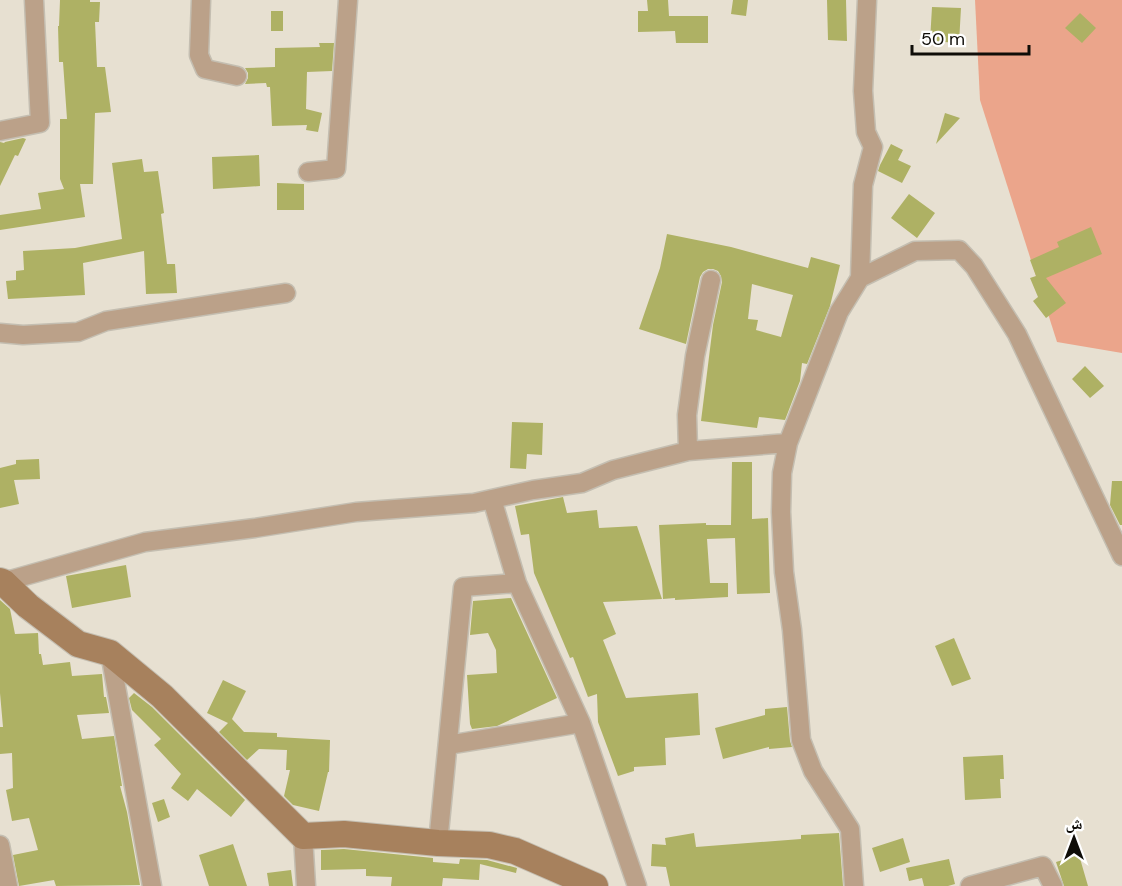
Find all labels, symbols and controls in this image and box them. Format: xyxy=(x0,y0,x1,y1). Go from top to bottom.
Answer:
scale bar xyxy=(912,18,1029,56)
text: 50 m xyxy=(921,27,965,51)
north arrow xyxy=(1044,808,1104,868)
text: ش xyxy=(1066,813,1083,834)

